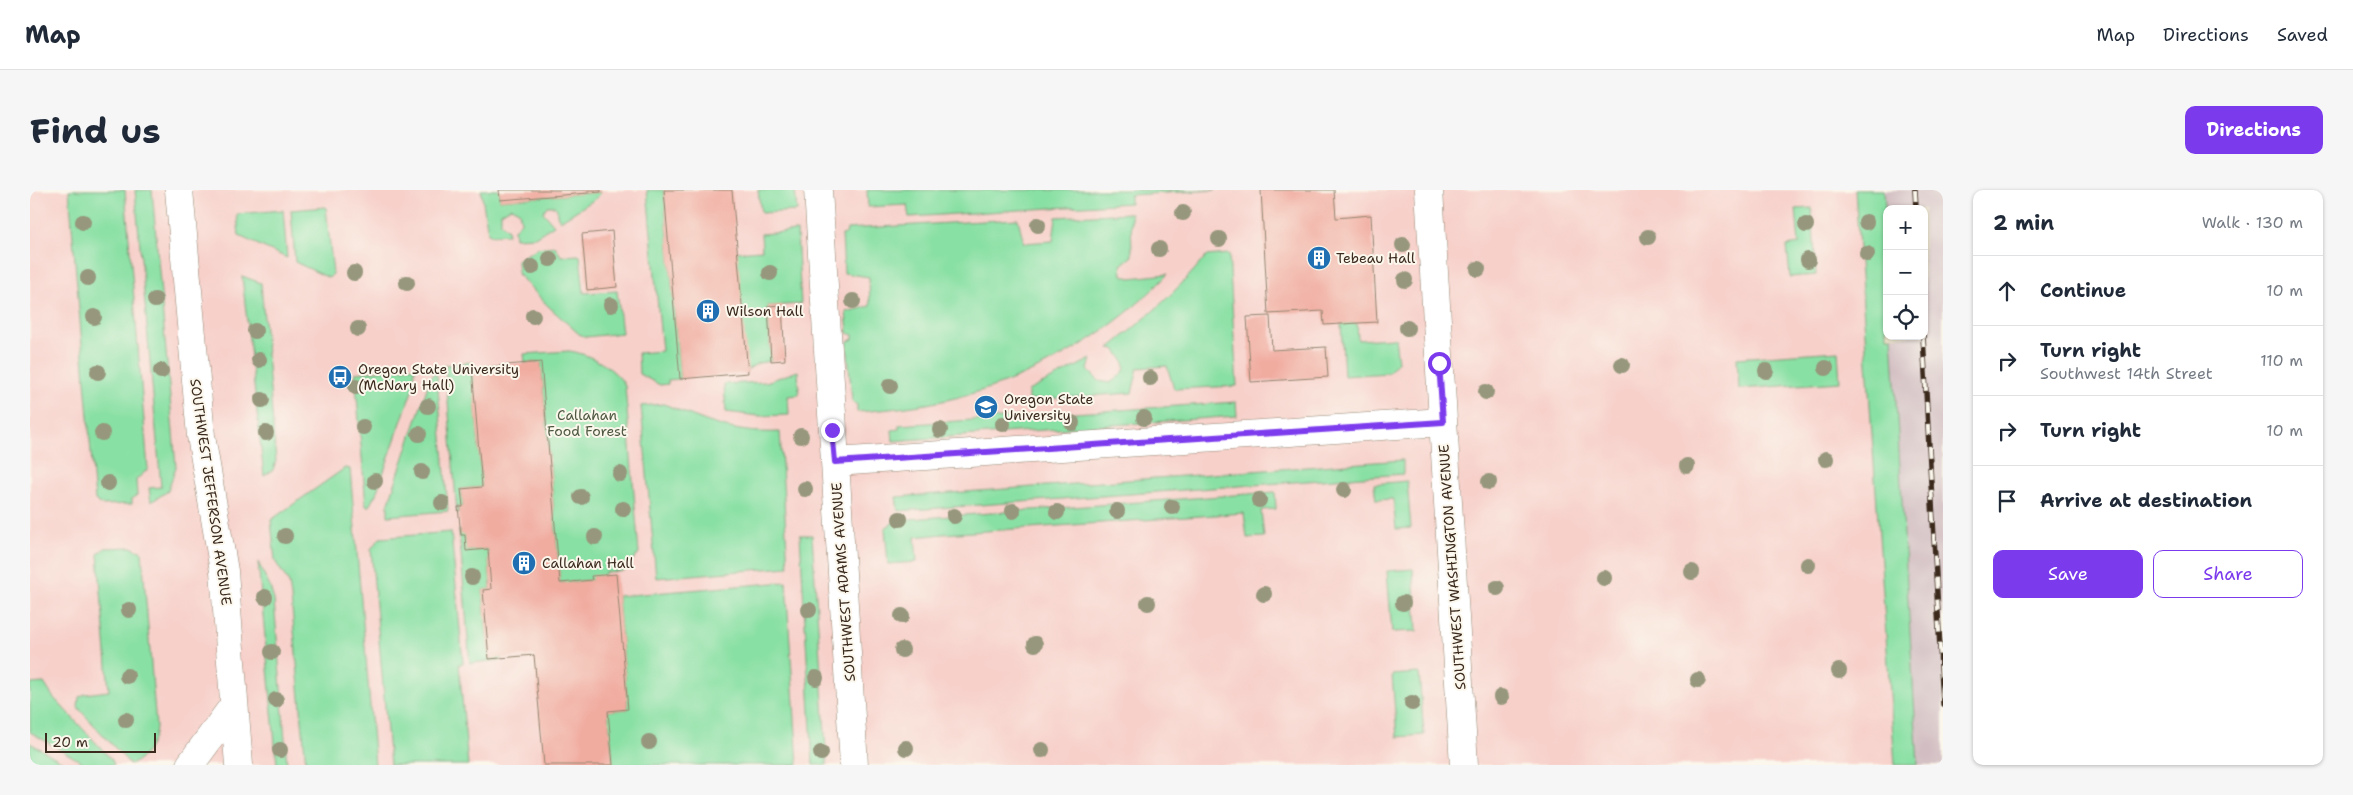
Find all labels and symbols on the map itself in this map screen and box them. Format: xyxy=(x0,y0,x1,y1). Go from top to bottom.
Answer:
building icon: Tebeau Hall xyxy=(1306,245,1332,271)
place label: Tebeau Hall xyxy=(1336,249,1416,267)
building icon: Wilson Hall xyxy=(695,298,721,324)
place label: Wilson Hall xyxy=(726,302,804,320)
route start xyxy=(1428,352,1451,375)
place label: Oregon State University (McNary Hall) xyxy=(358,360,519,394)
bus stop icon: Oregon State University (McNary Hall) xyxy=(327,364,353,390)
street label: SOUTHWEST JEFFERSON AVENUE xyxy=(186,378,236,607)
place label: Oregon State University xyxy=(1004,390,1094,424)
school or university icon: Oregon State University xyxy=(973,394,999,420)
park label: Callahan Food Forest xyxy=(547,406,627,440)
route end xyxy=(821,419,844,442)
street label: SOUTHWEST WASHINGTON AVENUE xyxy=(1434,443,1470,690)
street label: SOUTHWEST ADAMS AVENUE xyxy=(827,481,859,682)
building icon: Callahan Hall xyxy=(511,550,537,576)
place label: Callahan Hall xyxy=(542,554,635,572)
scale bar xyxy=(45,730,156,753)

